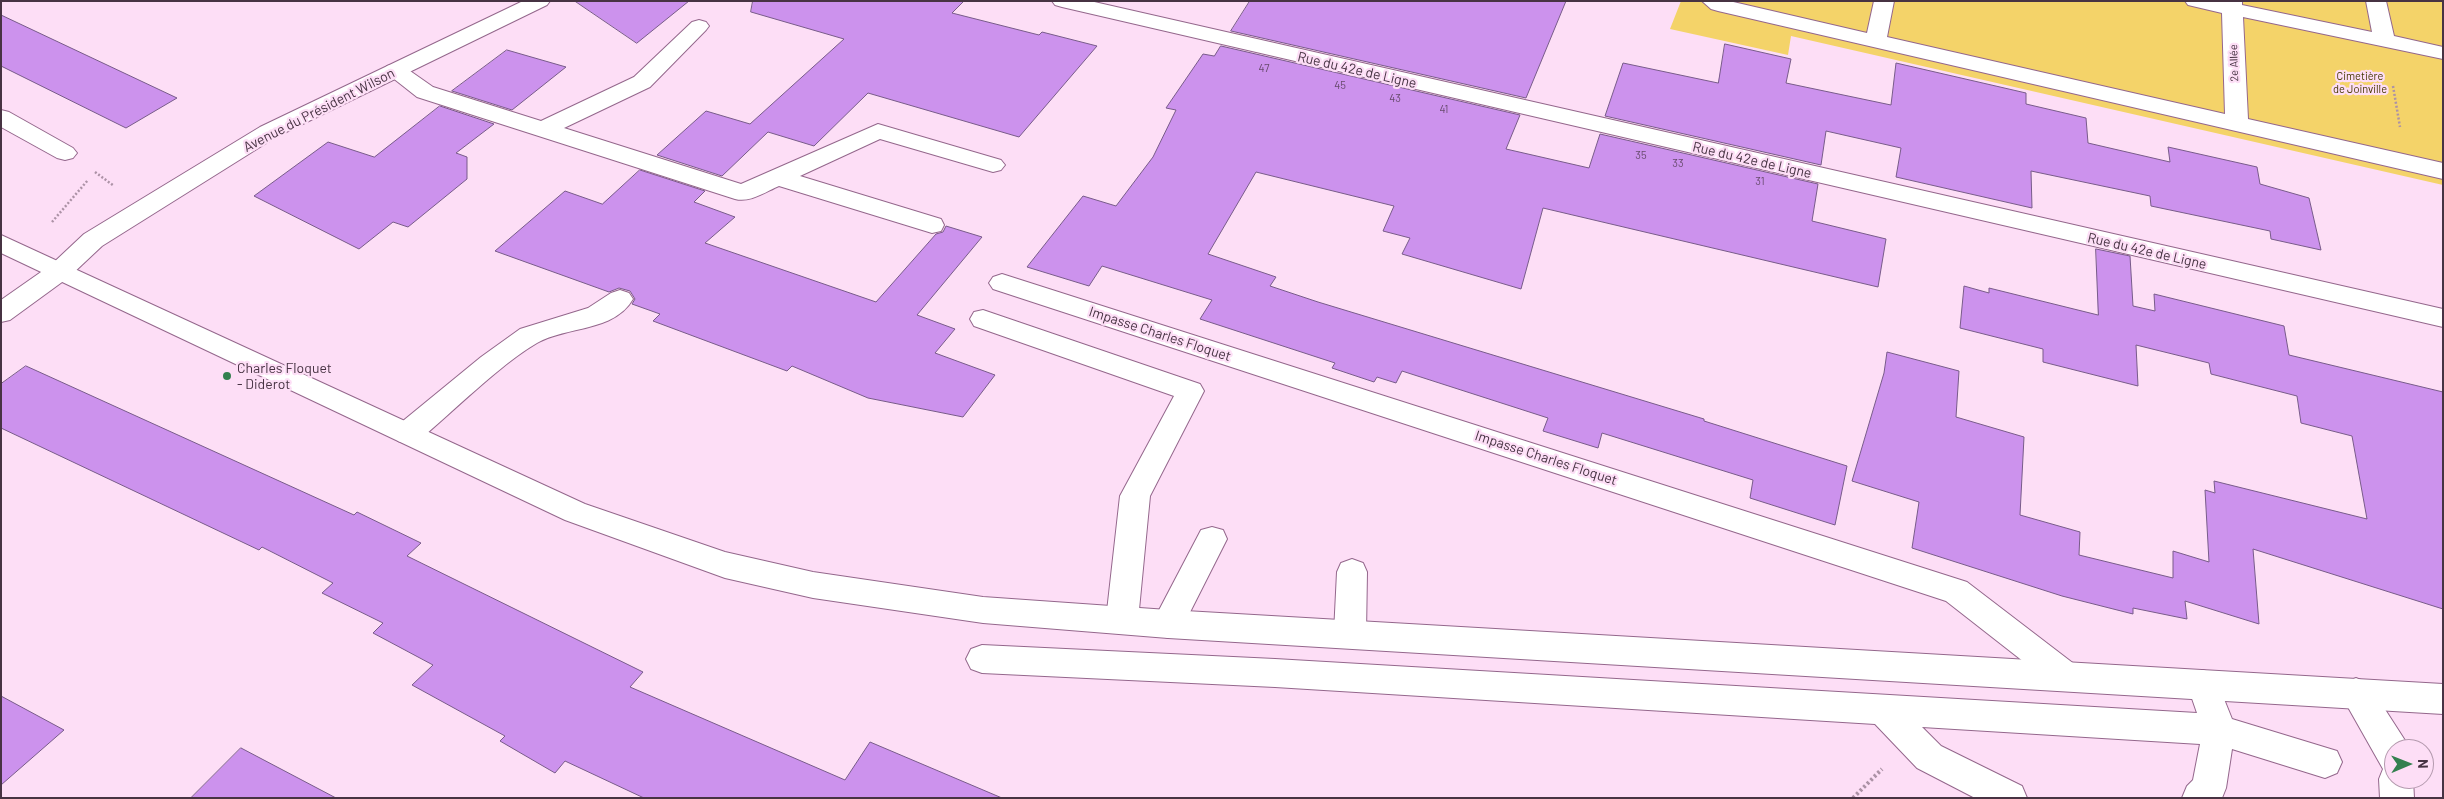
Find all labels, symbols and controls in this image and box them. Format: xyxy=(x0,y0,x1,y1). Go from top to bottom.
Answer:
street label: 2e Allée xyxy=(2227,44,2241,82)
street label: Rue du 42e de Ligne xyxy=(1296,48,1418,92)
house number: 47 xyxy=(1259,61,1269,75)
street label: Avenue du Président Wilson xyxy=(240,64,398,156)
park label: Cimetière de Joinville xyxy=(2333,69,2387,95)
house number: 45 xyxy=(1334,78,1346,92)
house number: 43 xyxy=(1389,91,1401,105)
house number: 41 xyxy=(1440,102,1448,116)
street label: Rue du 42e de Ligne xyxy=(1691,138,1813,182)
house number: 35 xyxy=(1635,148,1647,162)
house number: 33 xyxy=(1672,156,1684,170)
house number: 31 xyxy=(1755,174,1765,188)
street label: Rue du 42e de Ligne xyxy=(2086,229,2208,273)
street label: Impasse Charles Floquet xyxy=(1087,303,1233,365)
place label: Charles Floquet - Diderot xyxy=(237,360,332,392)
marker: Charles Floquet - Diderot xyxy=(221,370,233,382)
street label: Impasse Charles Floquet xyxy=(1473,427,1619,489)
north arrow xyxy=(2384,739,2434,789)
text: N xyxy=(2415,759,2432,769)

